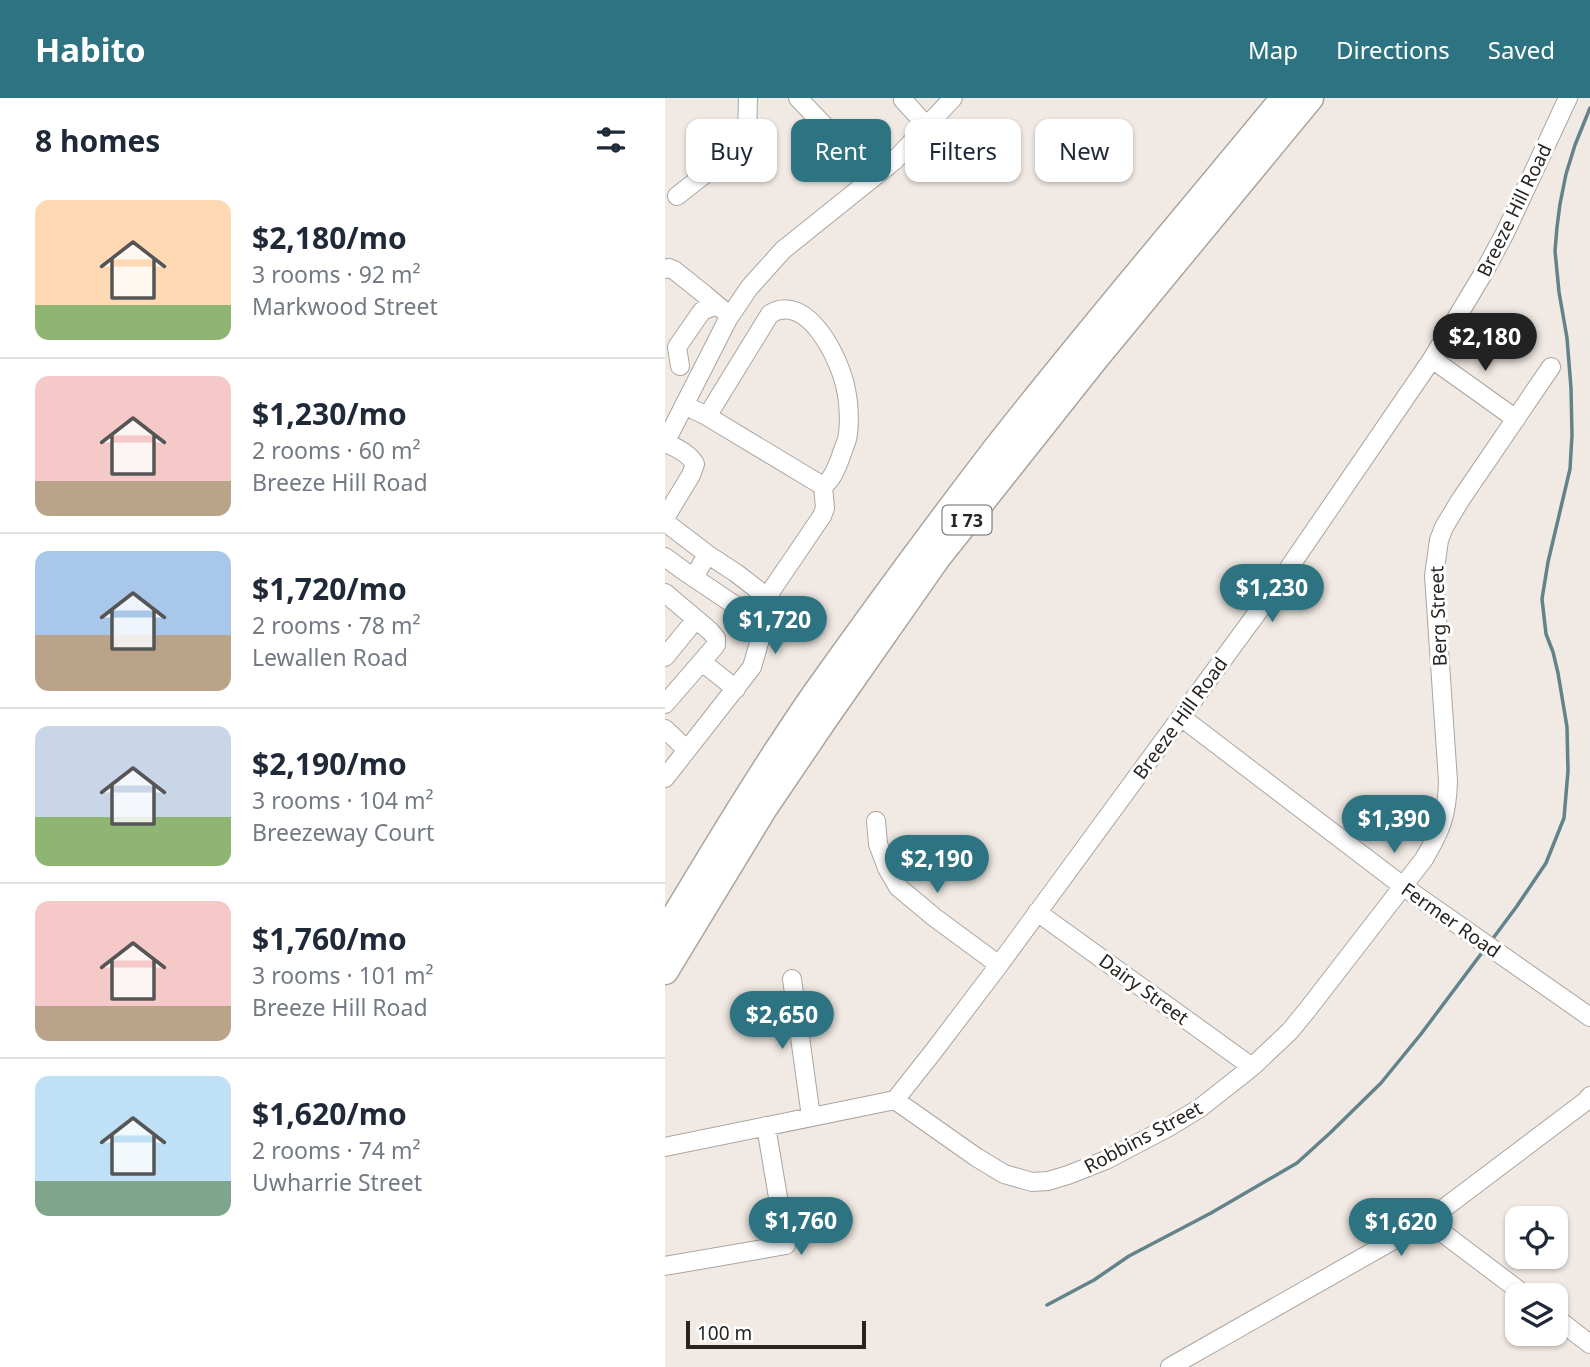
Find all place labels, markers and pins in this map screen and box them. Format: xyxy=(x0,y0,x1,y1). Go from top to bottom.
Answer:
pin: $2,180 xyxy=(1428,314,1542,373)
pin: $1,230 xyxy=(1215,564,1329,624)
pin: $1,720 xyxy=(718,596,832,656)
pin: $1,390 xyxy=(1337,796,1451,855)
pin: $2,190 xyxy=(880,836,994,895)
pin: $2,650 xyxy=(725,992,839,1051)
pin: $1,760 xyxy=(744,1198,858,1257)
pin: $1,620 xyxy=(1344,1198,1458,1258)

